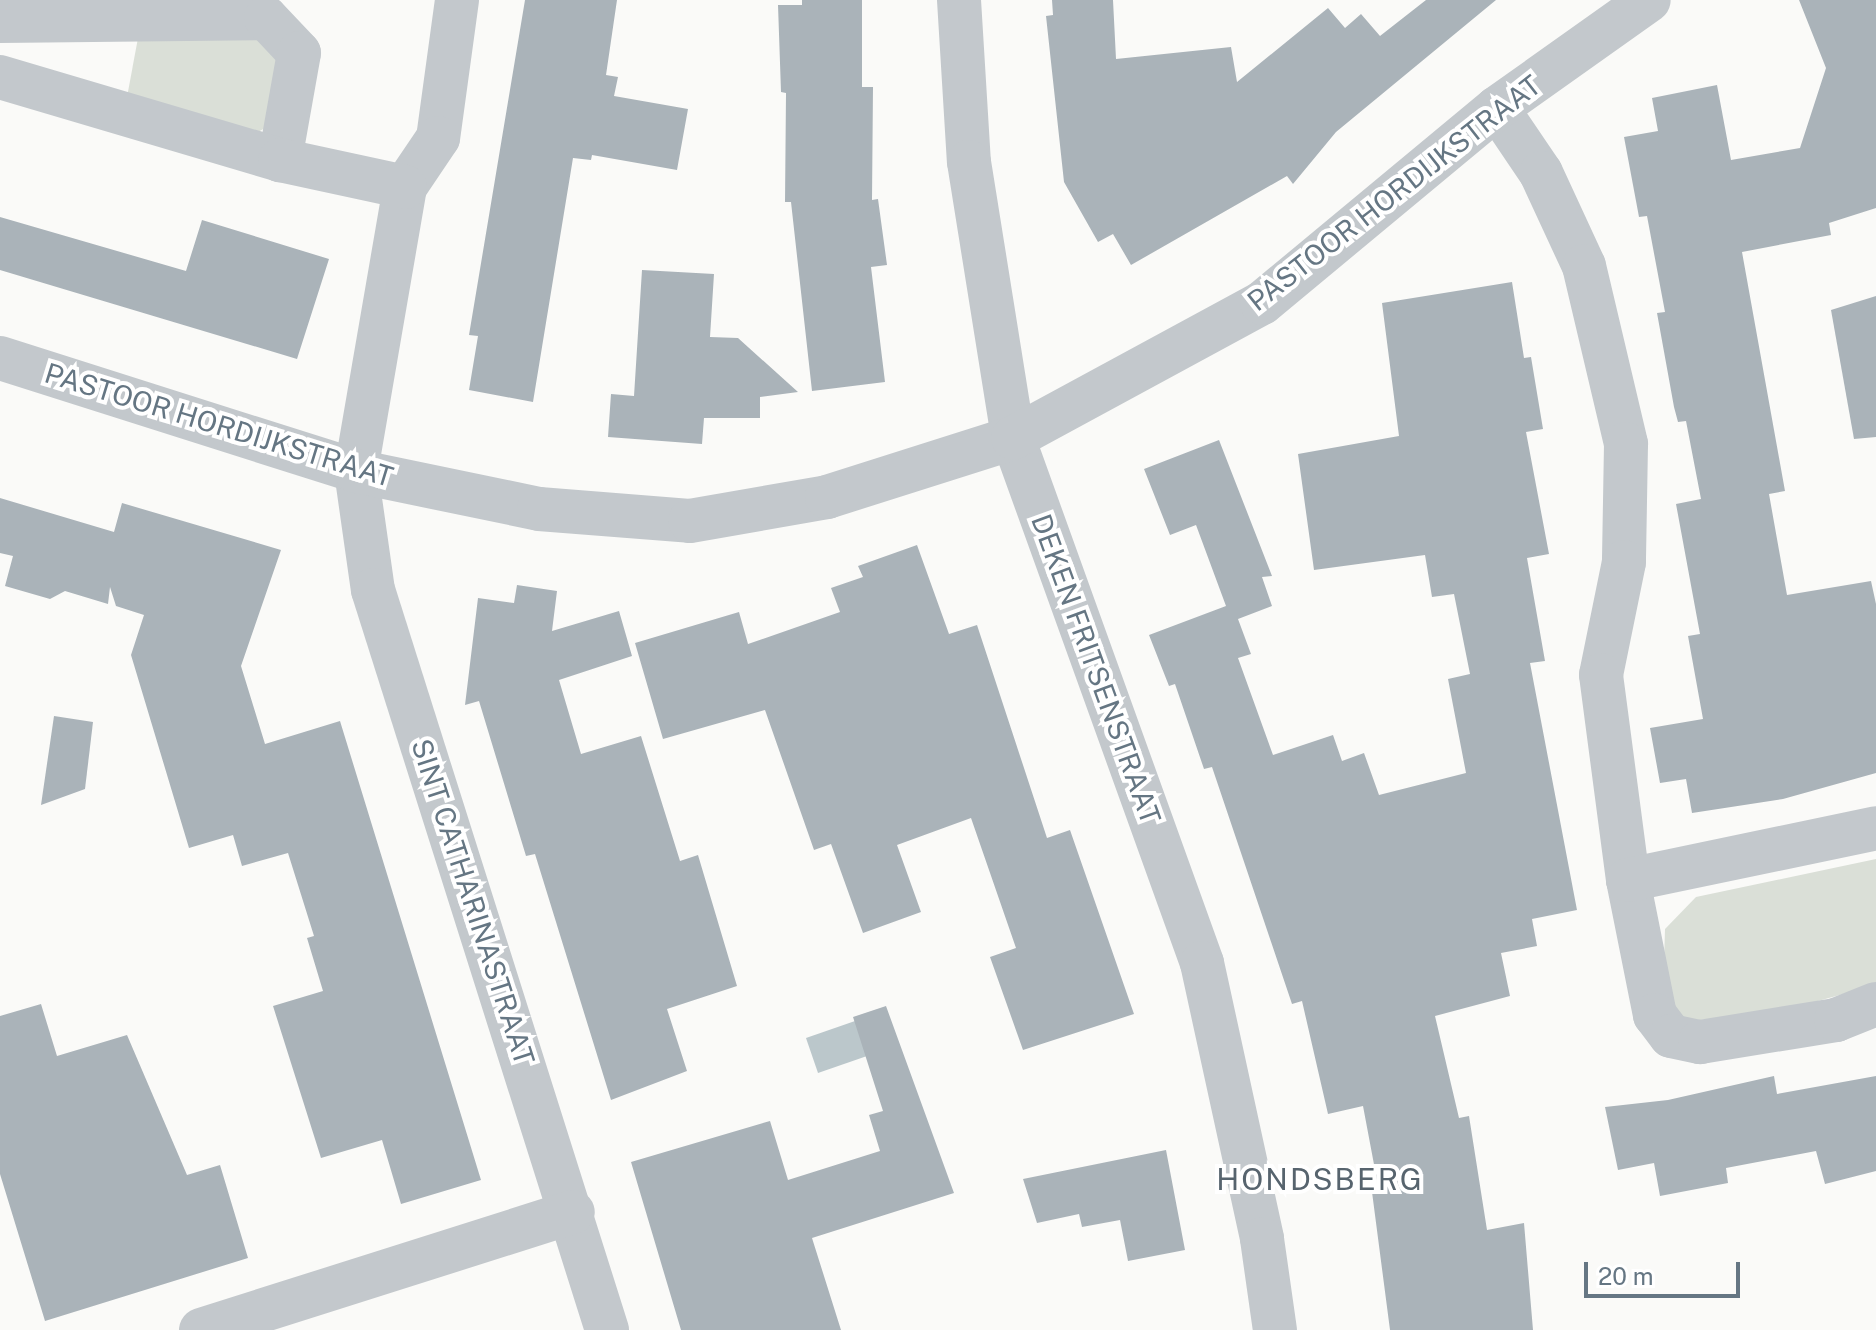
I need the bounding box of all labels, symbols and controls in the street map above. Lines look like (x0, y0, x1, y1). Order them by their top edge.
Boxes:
street label: PASTOOR HORDIJKSTRAAT (1241, 68, 1547, 318)
street label: PASTOOR HORDIJKSTRAAT (41, 356, 397, 494)
street label: DEKEN FRITSENSTRAAT (1024, 510, 1168, 828)
street label: SINT CATHARINASTRAAT (404, 735, 542, 1069)
district label: HONDSBERG (1216, 1161, 1424, 1197)
scale bar (1588, 1246, 1744, 1296)
text: 20 m (1598, 1262, 1654, 1290)

